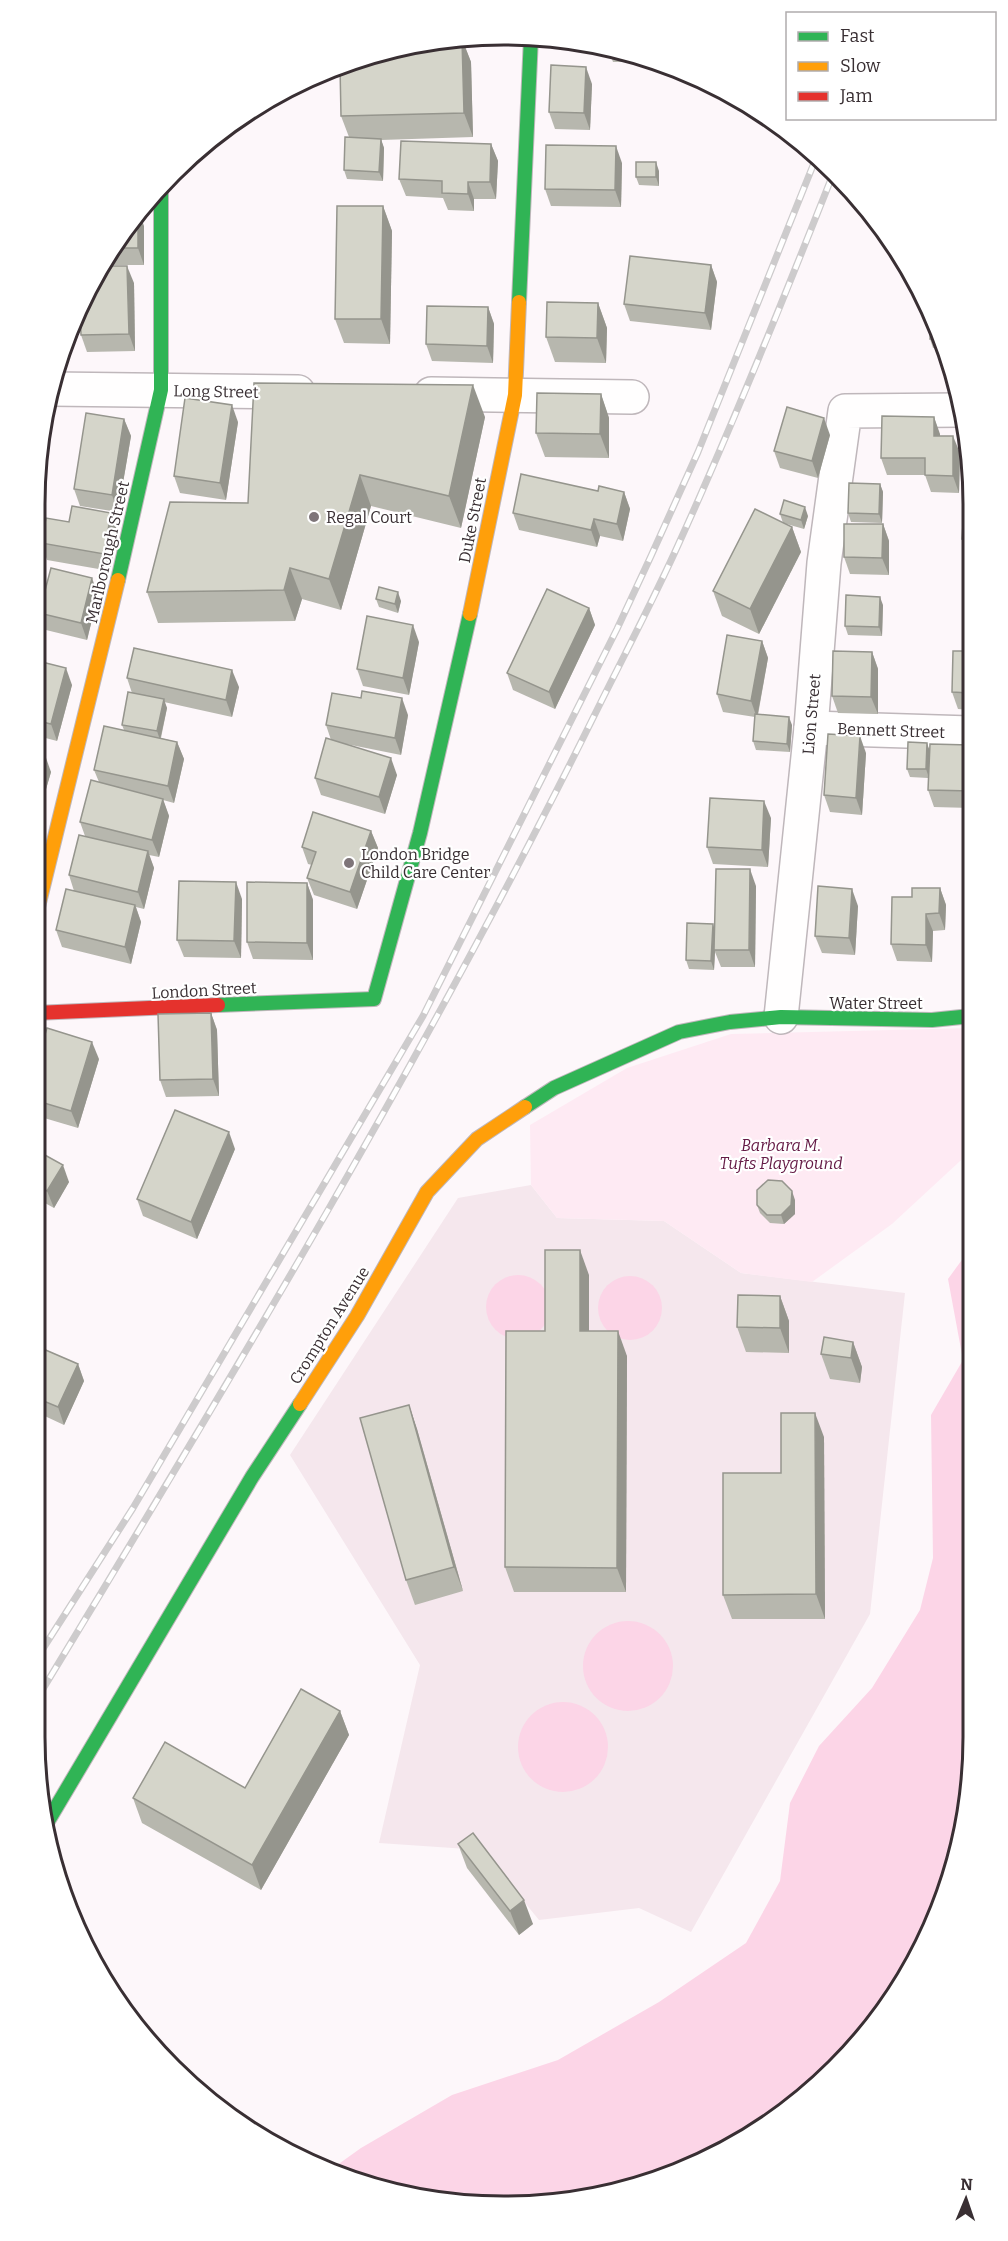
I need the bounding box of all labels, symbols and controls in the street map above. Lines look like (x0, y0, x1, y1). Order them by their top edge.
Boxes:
legend (786, 12, 996, 120)
text: Fast (840, 25, 875, 47)
text: Slow (840, 55, 881, 77)
text: Jam (839, 85, 873, 107)
street label: Long Street (173, 381, 259, 402)
street label: Duke Street (455, 475, 490, 565)
street label: Marlborough Street (82, 479, 133, 625)
place label: Regal Court (326, 508, 412, 527)
marker: Regal Court (307, 510, 321, 524)
street label: Lion Street (799, 673, 825, 755)
street label: Bennett Street (837, 719, 945, 742)
place label: London Bridge Child Care Center (361, 845, 490, 882)
marker: London Bridge Child Care Center (342, 856, 356, 870)
street label: London Street (151, 978, 257, 1003)
street label: Water Street (829, 994, 923, 1013)
park label: Barbara M. Tufts Playground (719, 1136, 843, 1173)
street label: Crompton Avenue (286, 1263, 373, 1388)
north arrow (936, 2169, 996, 2229)
text: N (960, 2175, 973, 2194)

